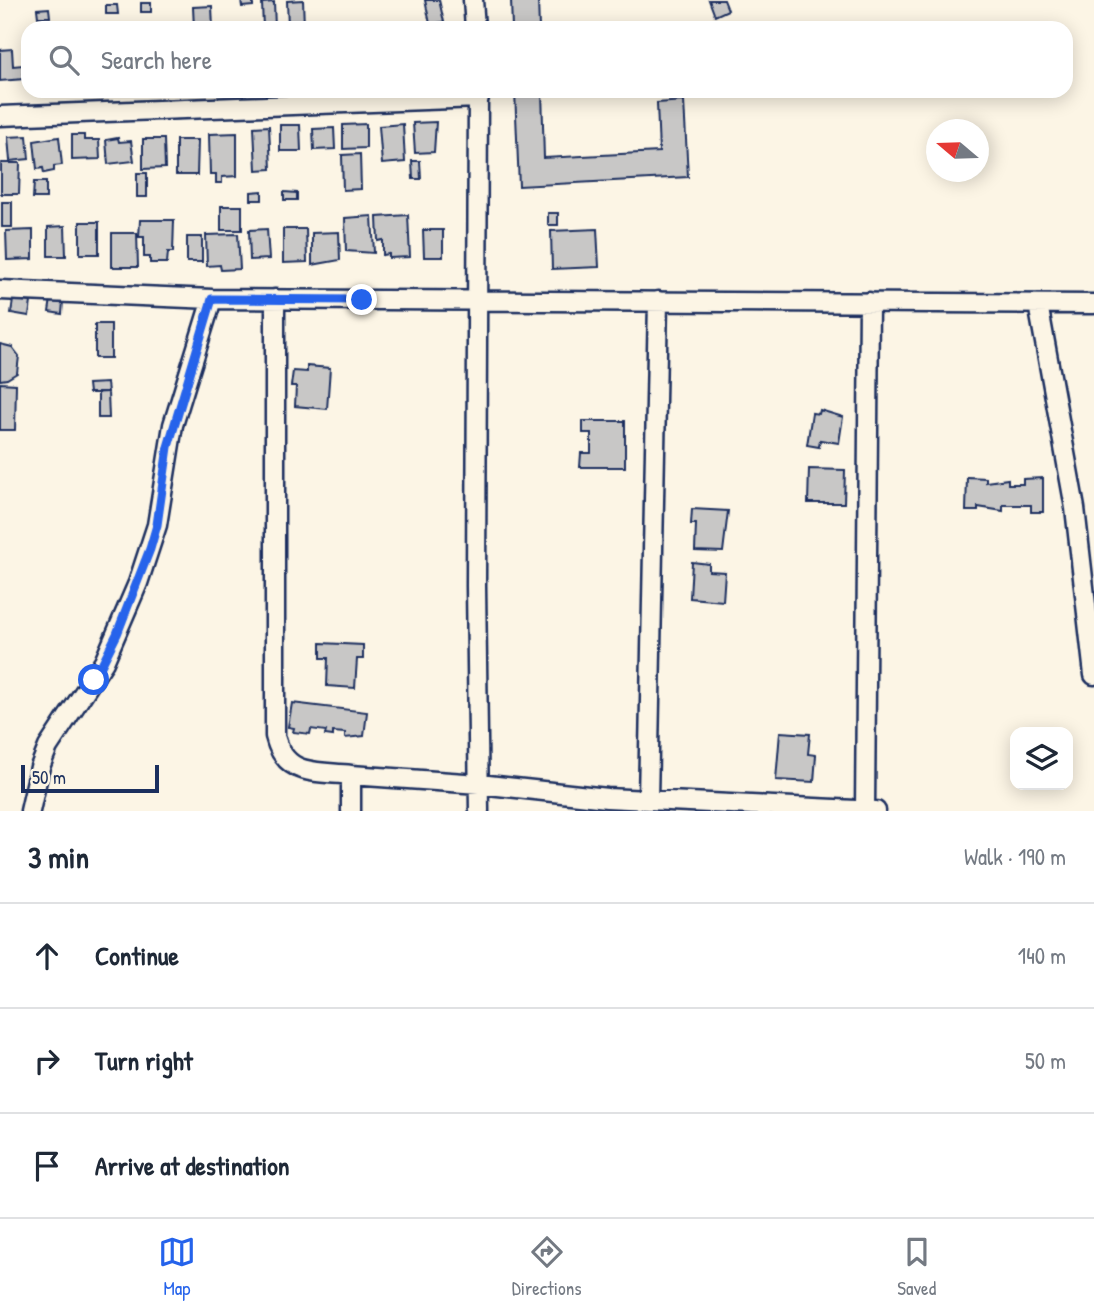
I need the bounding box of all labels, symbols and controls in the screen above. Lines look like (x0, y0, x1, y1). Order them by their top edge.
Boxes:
search box (21, 21, 1073, 98)
icon: search (45, 41, 83, 79)
text: Search here (101, 42, 212, 77)
north arrow (926, 119, 989, 182)
route end (346, 284, 377, 315)
route start (78, 664, 109, 695)
map controls (1010, 727, 1073, 790)
button: layers (1010, 727, 1073, 790)
scale bar (21, 762, 159, 794)
text: 50 m (32, 764, 66, 790)
text: 3 min (28, 837, 89, 877)
text: Walk · 190 m (964, 841, 1066, 872)
icon: ahead (28, 937, 66, 975)
text: Continue (95, 938, 179, 973)
text: 140 m (1018, 940, 1066, 971)
icon: right (28, 1042, 66, 1080)
text: Turn right (95, 1043, 193, 1078)
text: 50 m (1025, 1045, 1066, 1076)
icon: arrive (28, 1147, 66, 1185)
text: Arrive at destination (95, 1148, 290, 1183)
tab: Map (158, 1233, 196, 1301)
tab: Directions (512, 1233, 582, 1301)
tab: Saved (897, 1233, 936, 1301)

